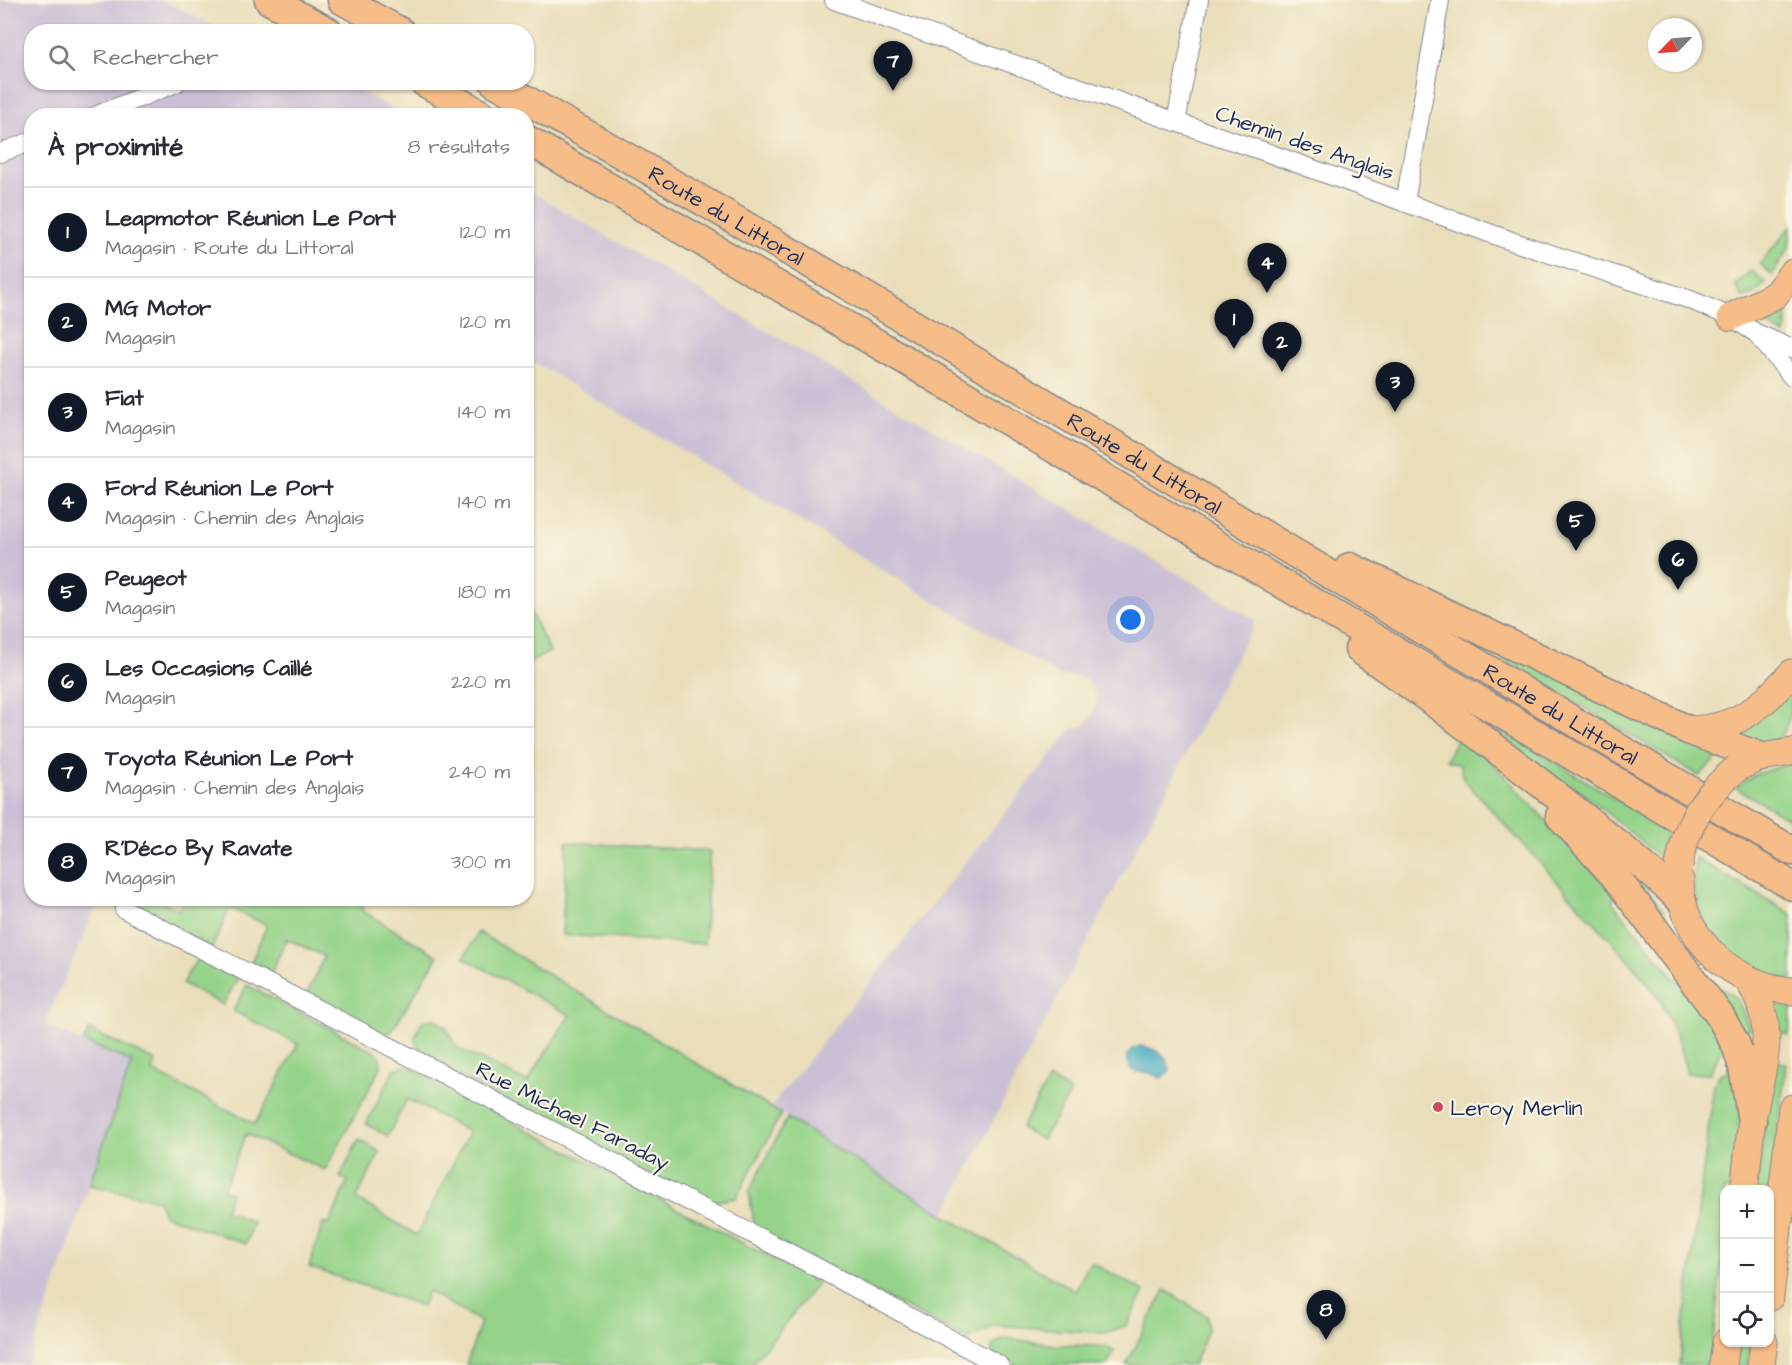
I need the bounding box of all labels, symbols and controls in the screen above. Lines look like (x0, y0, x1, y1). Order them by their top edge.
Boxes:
north arrow (1648, 18, 1702, 72)
search box (24, 24, 534, 90)
icon: search (45, 41, 78, 74)
text: Rechercher (93, 42, 218, 73)
pin: 7 (874, 42, 912, 91)
street label: Chemin des Anglais (1211, 98, 1398, 189)
text: À proximité (48, 129, 183, 165)
text: 8 résultats (407, 133, 510, 161)
street label: Route du Littoral (642, 159, 810, 274)
text: Leapmotor Réunion Le Port (105, 203, 396, 234)
text: 1 (66, 218, 69, 246)
text: 120 m (460, 218, 510, 246)
text: Magasin · Route du Littoral (105, 234, 354, 262)
pin: 4 (1248, 244, 1286, 293)
text: MG Motor (105, 293, 211, 324)
pin: 1 (1214, 300, 1254, 349)
text: 2 (62, 308, 73, 336)
text: 120 m (460, 308, 510, 336)
pin: 2 (1262, 322, 1302, 372)
text: Magasin (105, 324, 175, 352)
pin: 3 (1376, 362, 1414, 412)
text: Fiat (105, 383, 144, 414)
text: 3 (62, 398, 73, 426)
text: 140 m (458, 398, 510, 426)
street label: Route du Littoral (1061, 406, 1227, 523)
text: Magasin (105, 414, 175, 442)
text: Ford Réunion Le Port (105, 473, 334, 504)
text: 4 (61, 488, 74, 516)
text: 140 m (458, 488, 510, 516)
pin: 5 (1556, 502, 1596, 551)
text: Magasin · Chemin des Anglais (105, 504, 364, 532)
pin: 6 (1658, 540, 1698, 590)
text: Peugeot (105, 563, 187, 594)
text: 5 (60, 578, 75, 606)
text: 180 m (458, 578, 510, 606)
text: Magasin (105, 594, 175, 622)
your location (1116, 605, 1145, 634)
text: Les Occasions Caillé (105, 653, 312, 684)
street label: Route du Littoral (1477, 656, 1644, 773)
text: 6 (61, 668, 74, 696)
text: 220 m (451, 668, 510, 696)
text: Magasin (105, 684, 175, 712)
text: Toyota Réunion Le Port (105, 743, 353, 774)
text: 7 (61, 758, 74, 786)
text: 240 m (449, 758, 510, 786)
text: Magasin · Chemin des Anglais (105, 774, 364, 802)
text: R’Déco By Ravate (105, 833, 292, 864)
text: 8 (61, 848, 74, 876)
text: 300 m (451, 848, 510, 876)
text: Magasin (105, 864, 175, 892)
street label: Rue Michael Faraday (470, 1054, 675, 1180)
place label: Leroy Merlin (1450, 1093, 1583, 1125)
marker: Leroy Merlin (1431, 1100, 1445, 1114)
map controls (1720, 1185, 1774, 1347)
button: + (1720, 1185, 1774, 1239)
button: − (1720, 1239, 1774, 1293)
pin: 8 (1306, 1290, 1346, 1340)
button: locate (1720, 1293, 1774, 1347)

